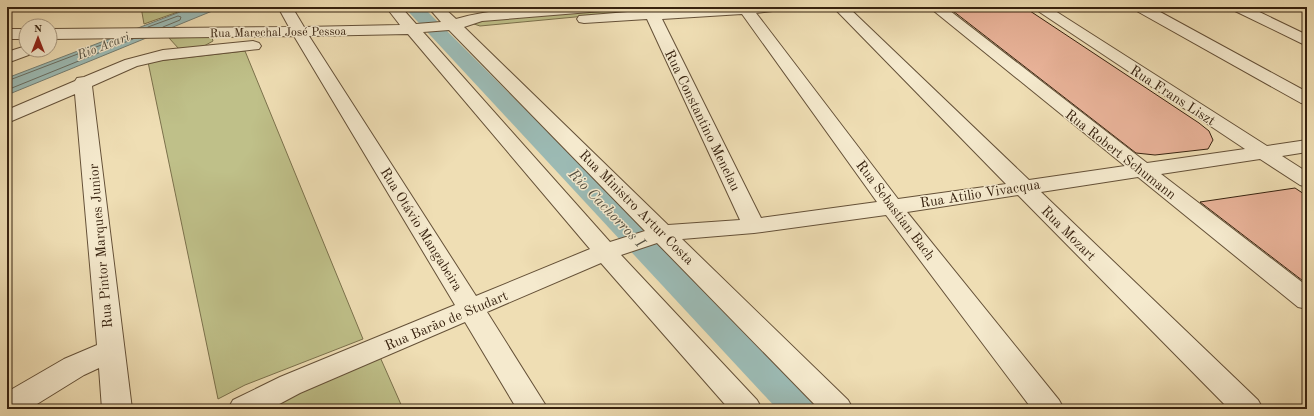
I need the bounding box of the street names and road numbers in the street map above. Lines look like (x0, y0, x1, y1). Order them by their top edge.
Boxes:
street label: Rua Marechal José Pessoa (209, 26, 347, 40)
street label: Rua Constantino Menelau (662, 48, 743, 194)
street label: Rua Frans Liszt (1127, 63, 1218, 129)
street label: Rua Robert Schumann (1062, 107, 1179, 203)
street label: Rua Ministro Artur Costa (576, 148, 696, 268)
street label: Rua Sebastian Bach (853, 158, 937, 263)
street label: Rua Pintor Marques Junior (87, 163, 115, 329)
street label: Rua Otávio Mangabeira (378, 165, 465, 294)
street label: Rua Atilio Vivacqua (919, 178, 1041, 210)
street label: Rua Mozart (1038, 204, 1098, 264)
street label: Rua Barão de Studart (383, 289, 510, 353)

